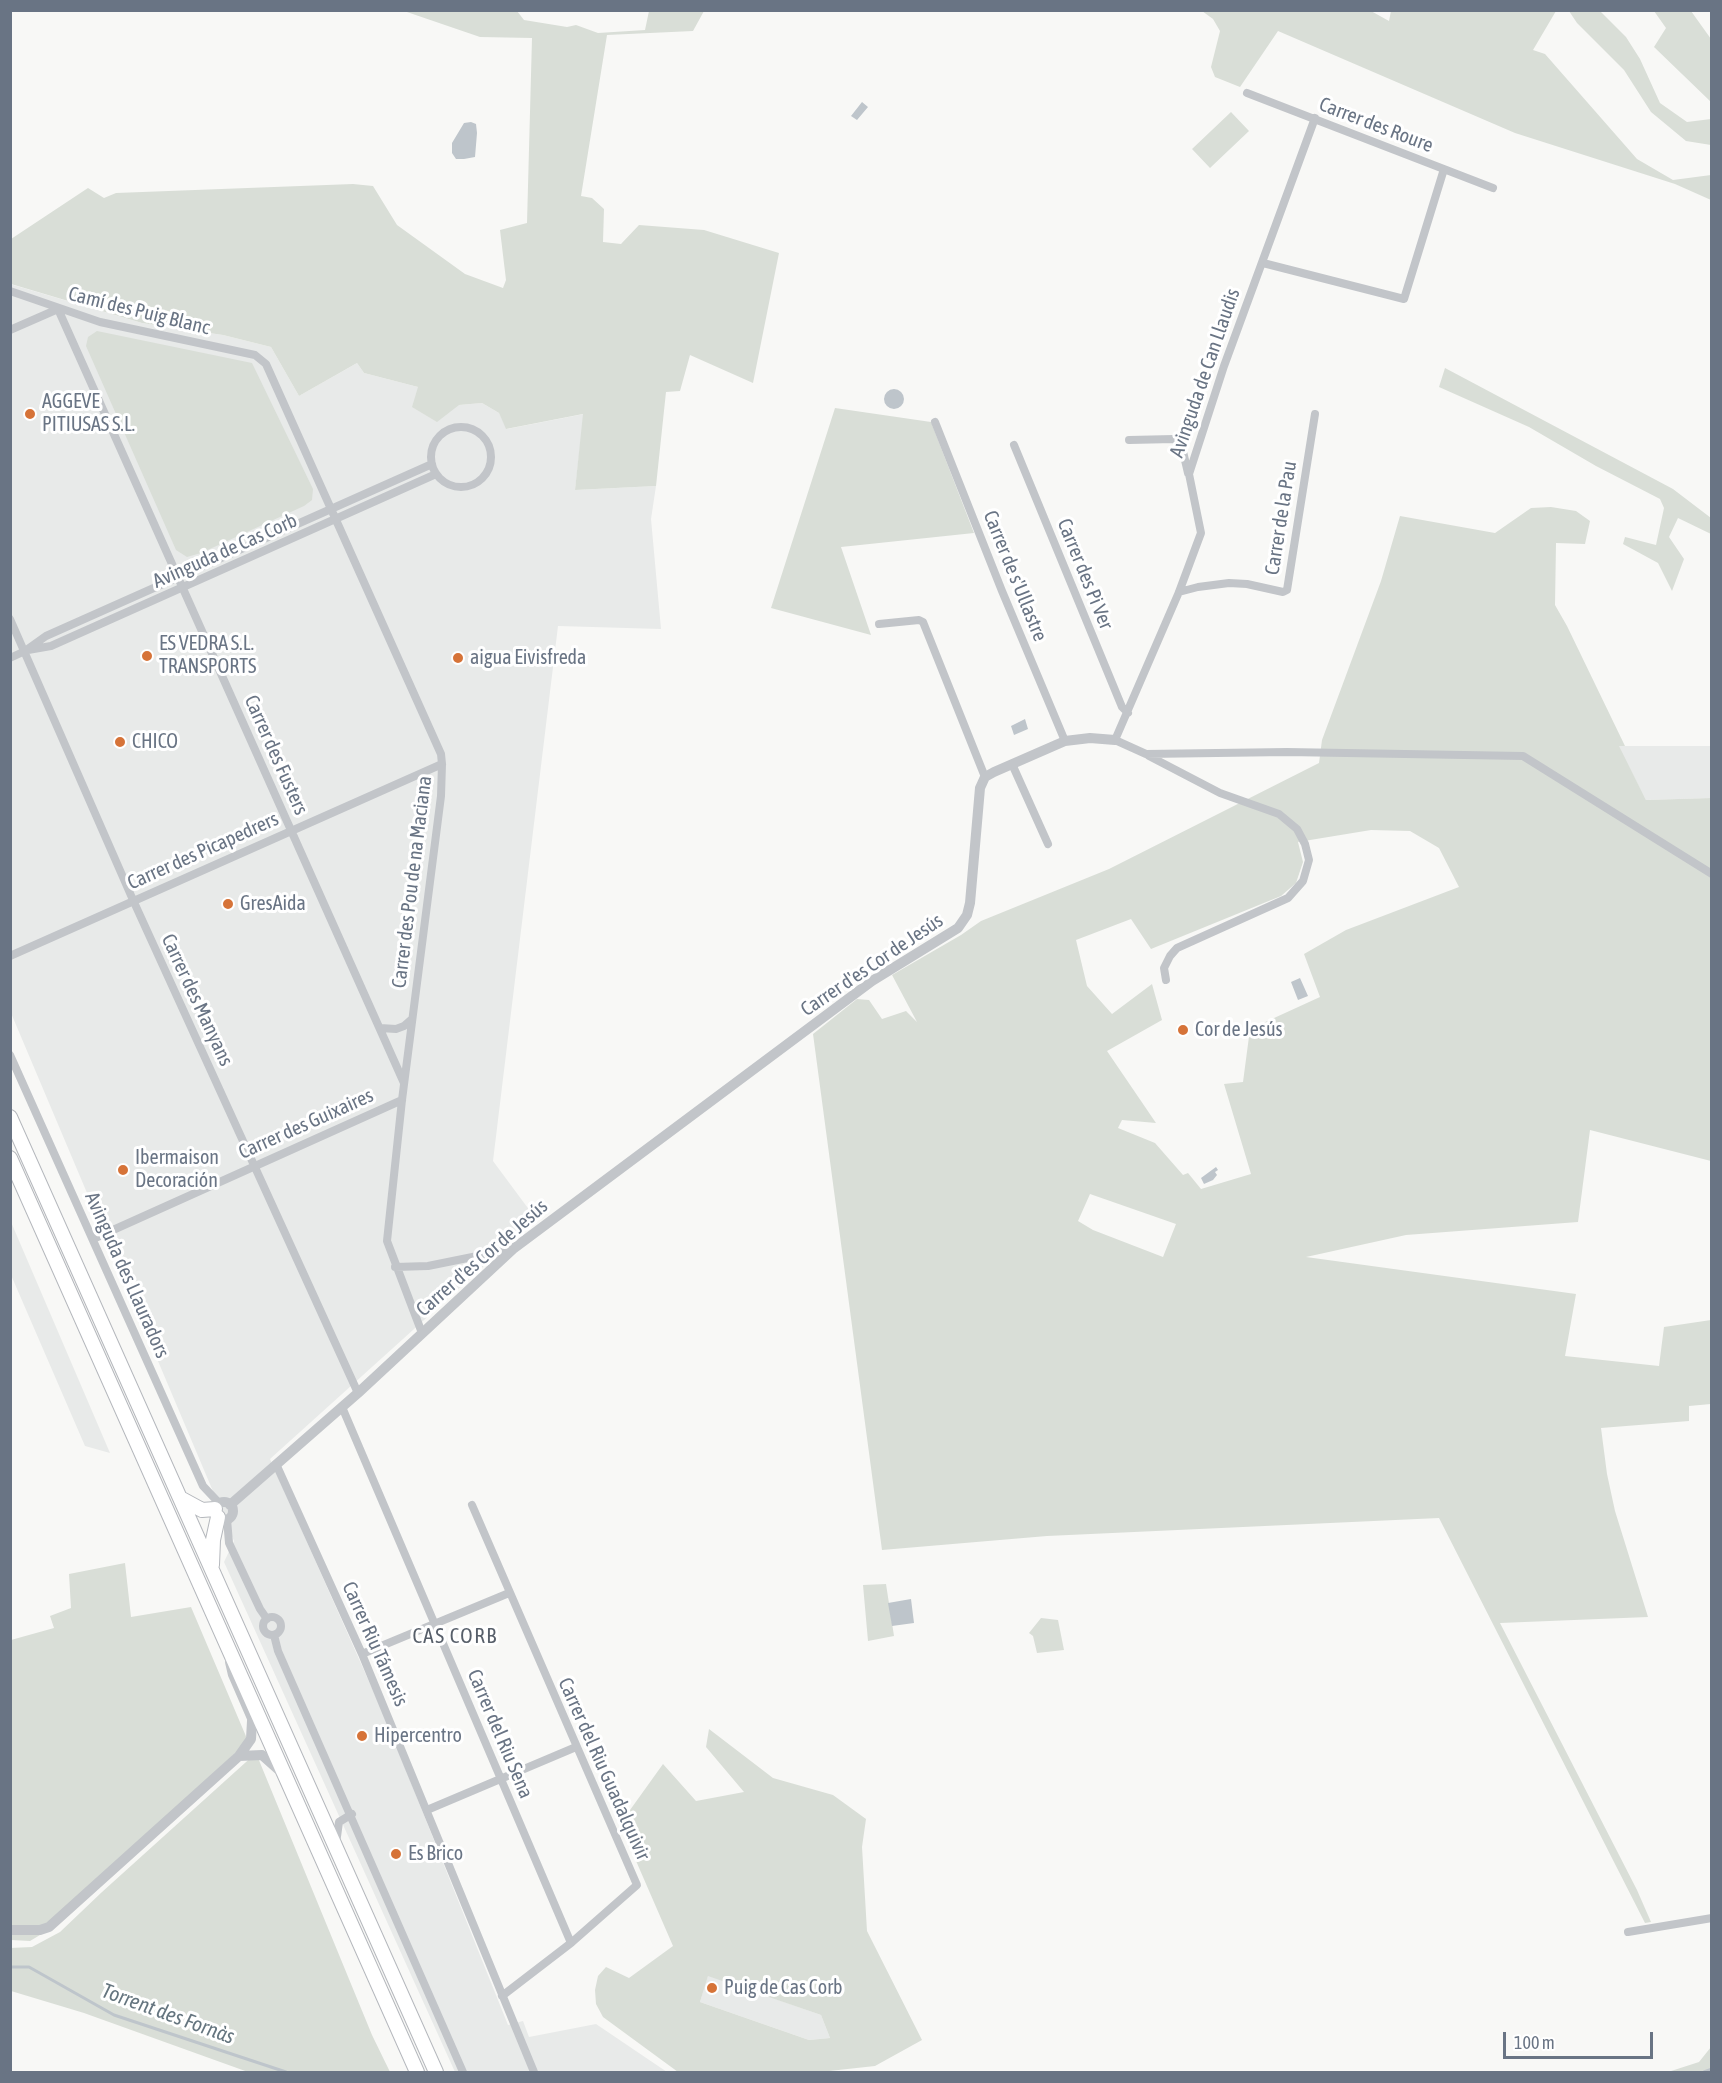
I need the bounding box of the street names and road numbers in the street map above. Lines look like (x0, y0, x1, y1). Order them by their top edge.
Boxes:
street label: Carrer des Roure (1316, 92, 1436, 158)
street label: Camí des Puig Blanc (66, 282, 212, 340)
street label: Avinguda de Can Llaudis (1165, 285, 1245, 461)
street label: Carrer de la Pau (1260, 459, 1302, 577)
street label: Carrer de s'Ullastre (978, 507, 1052, 645)
street label: Avinguda de Cas Corb (149, 508, 301, 594)
street label: Carrer des Pi Ver (1052, 515, 1118, 633)
street label: Carrer des Fusters (239, 691, 313, 819)
street label: Carrer des Pou de na Maciana (387, 775, 437, 989)
street label: Carrer des Picapedrers (124, 807, 282, 895)
street label: Carrer d'es Cor de Jesús (796, 909, 948, 1021)
street label: Carrer des Manyans (156, 930, 238, 1070)
street label: Carrer des Guixaires (235, 1084, 377, 1164)
street label: Avinguda des Llauradors (80, 1188, 174, 1362)
street label: Carrer d'es Cor de Jesús (411, 1194, 553, 1322)
street label: Carrer Riu Támesis (337, 1578, 413, 1710)
street label: Carrer del Riu Sena (462, 1666, 538, 1802)
street label: Carrer del Riu Guadalquivir (553, 1674, 655, 1864)

